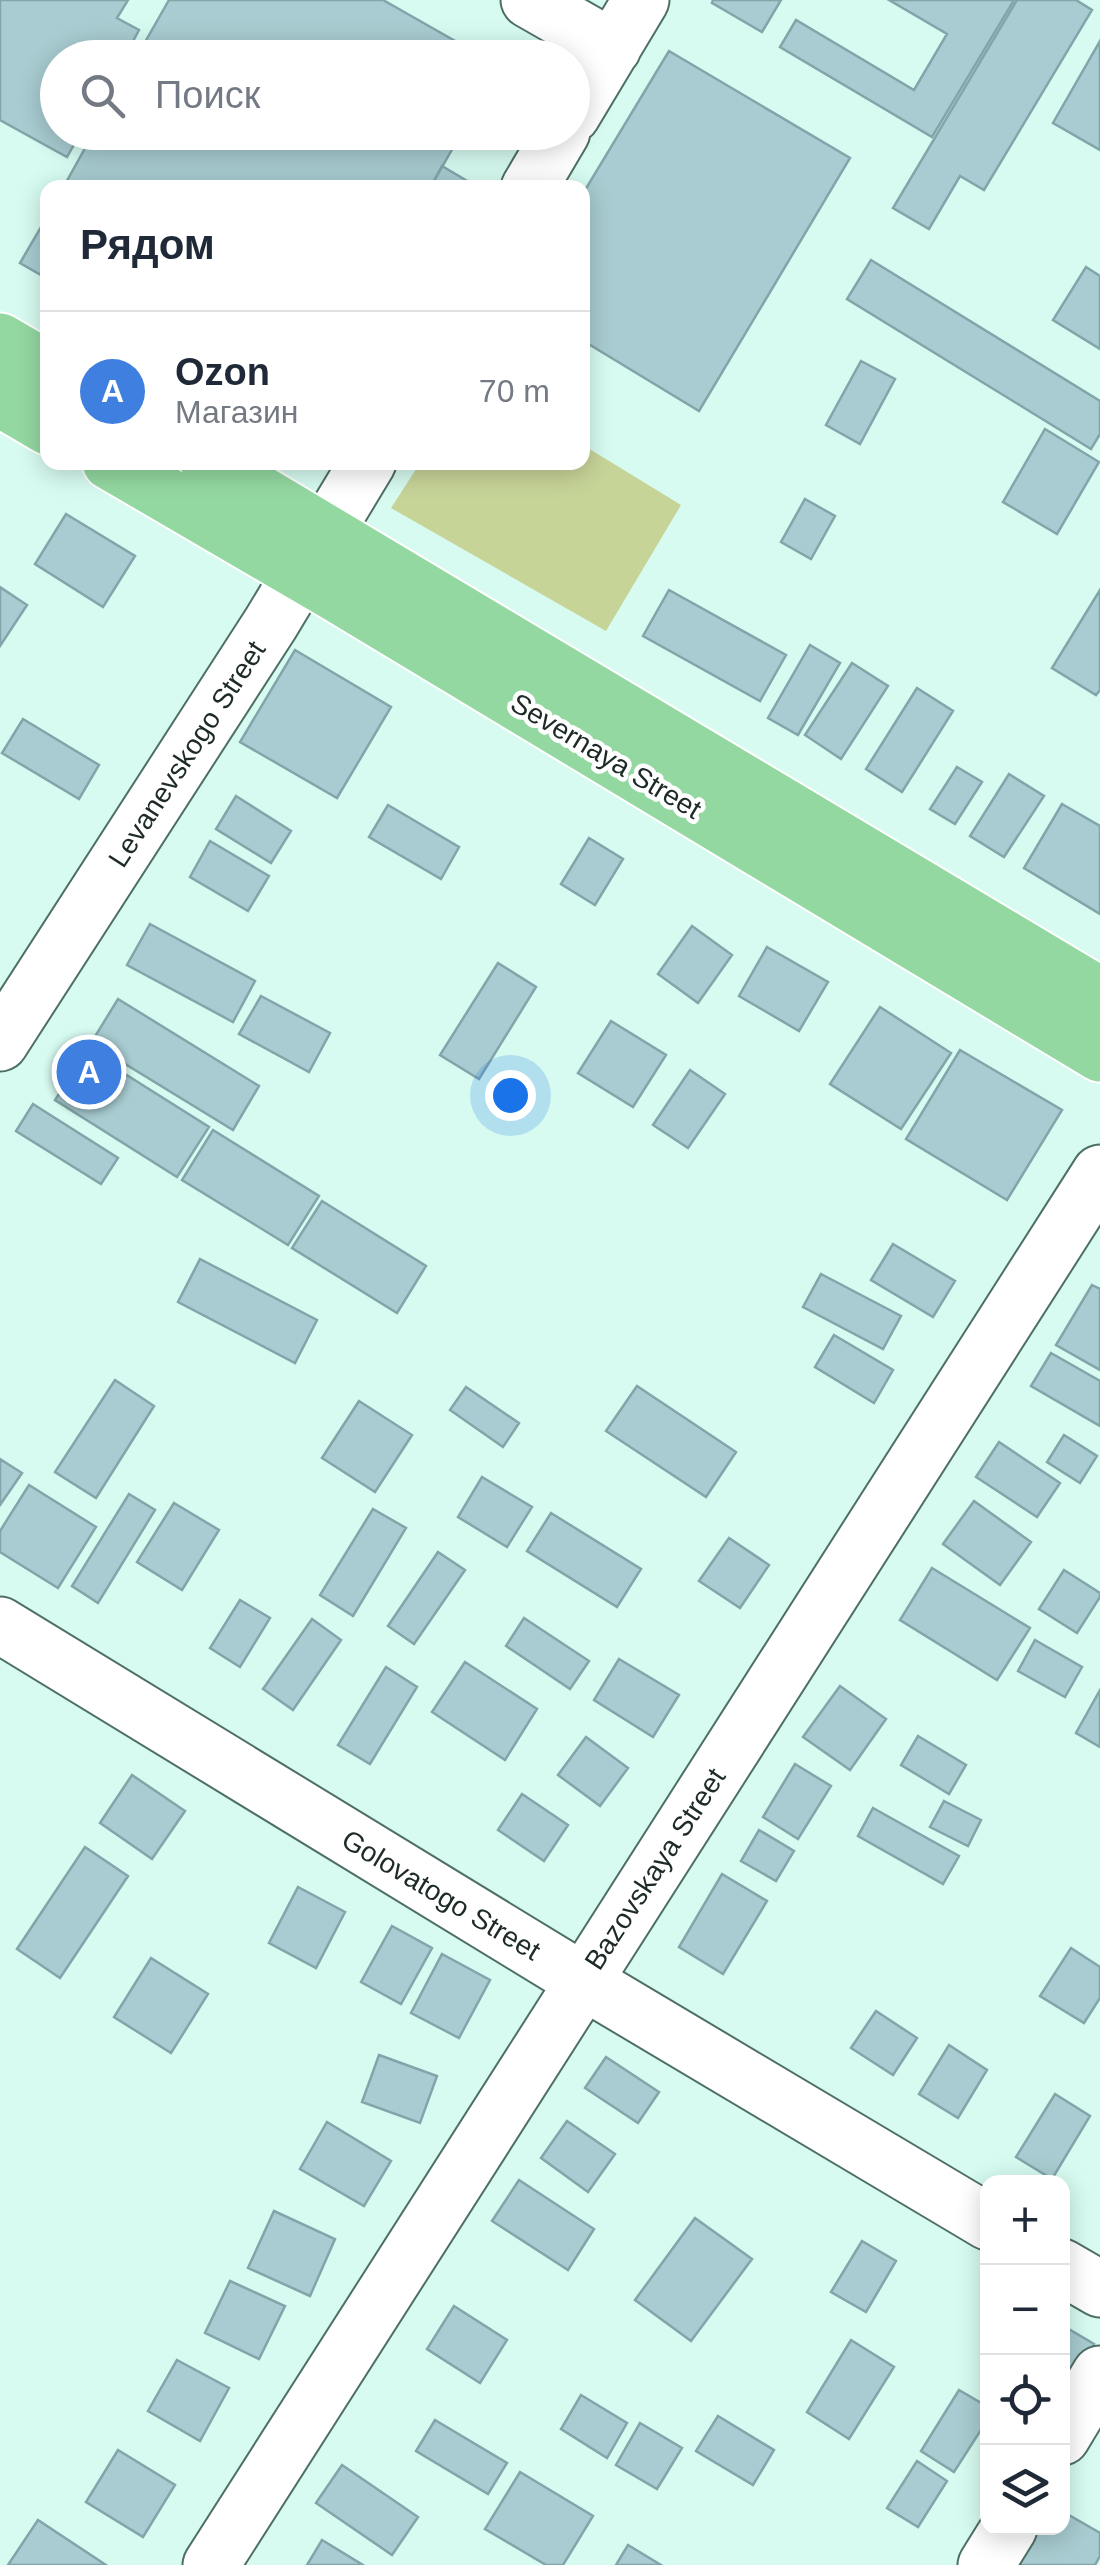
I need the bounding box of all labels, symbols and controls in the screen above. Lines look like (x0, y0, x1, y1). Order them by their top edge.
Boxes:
search box (40, 40, 590, 150)
icon: search (75, 68, 130, 123)
text: Поиск (155, 74, 260, 116)
text: Рядом (80, 221, 215, 268)
text: Ozon (175, 351, 270, 393)
text: A (101, 373, 124, 409)
text: 70 m (479, 373, 550, 409)
text: Магазин (175, 394, 298, 430)
street label: Levanevskogo Street (102, 635, 272, 873)
street label: Severnaya Street (505, 687, 707, 825)
pin: A (56, 1034, 122, 1110)
your location (485, 1070, 536, 1121)
street label: Bazovskaya Street (578, 1762, 732, 1975)
street label: Golovatogo Street (336, 1824, 546, 1967)
map controls (980, 2175, 1070, 2535)
button: + (980, 2175, 1070, 2265)
button: − (980, 2265, 1070, 2355)
button: locate (980, 2355, 1070, 2445)
button: layers (980, 2445, 1070, 2535)

